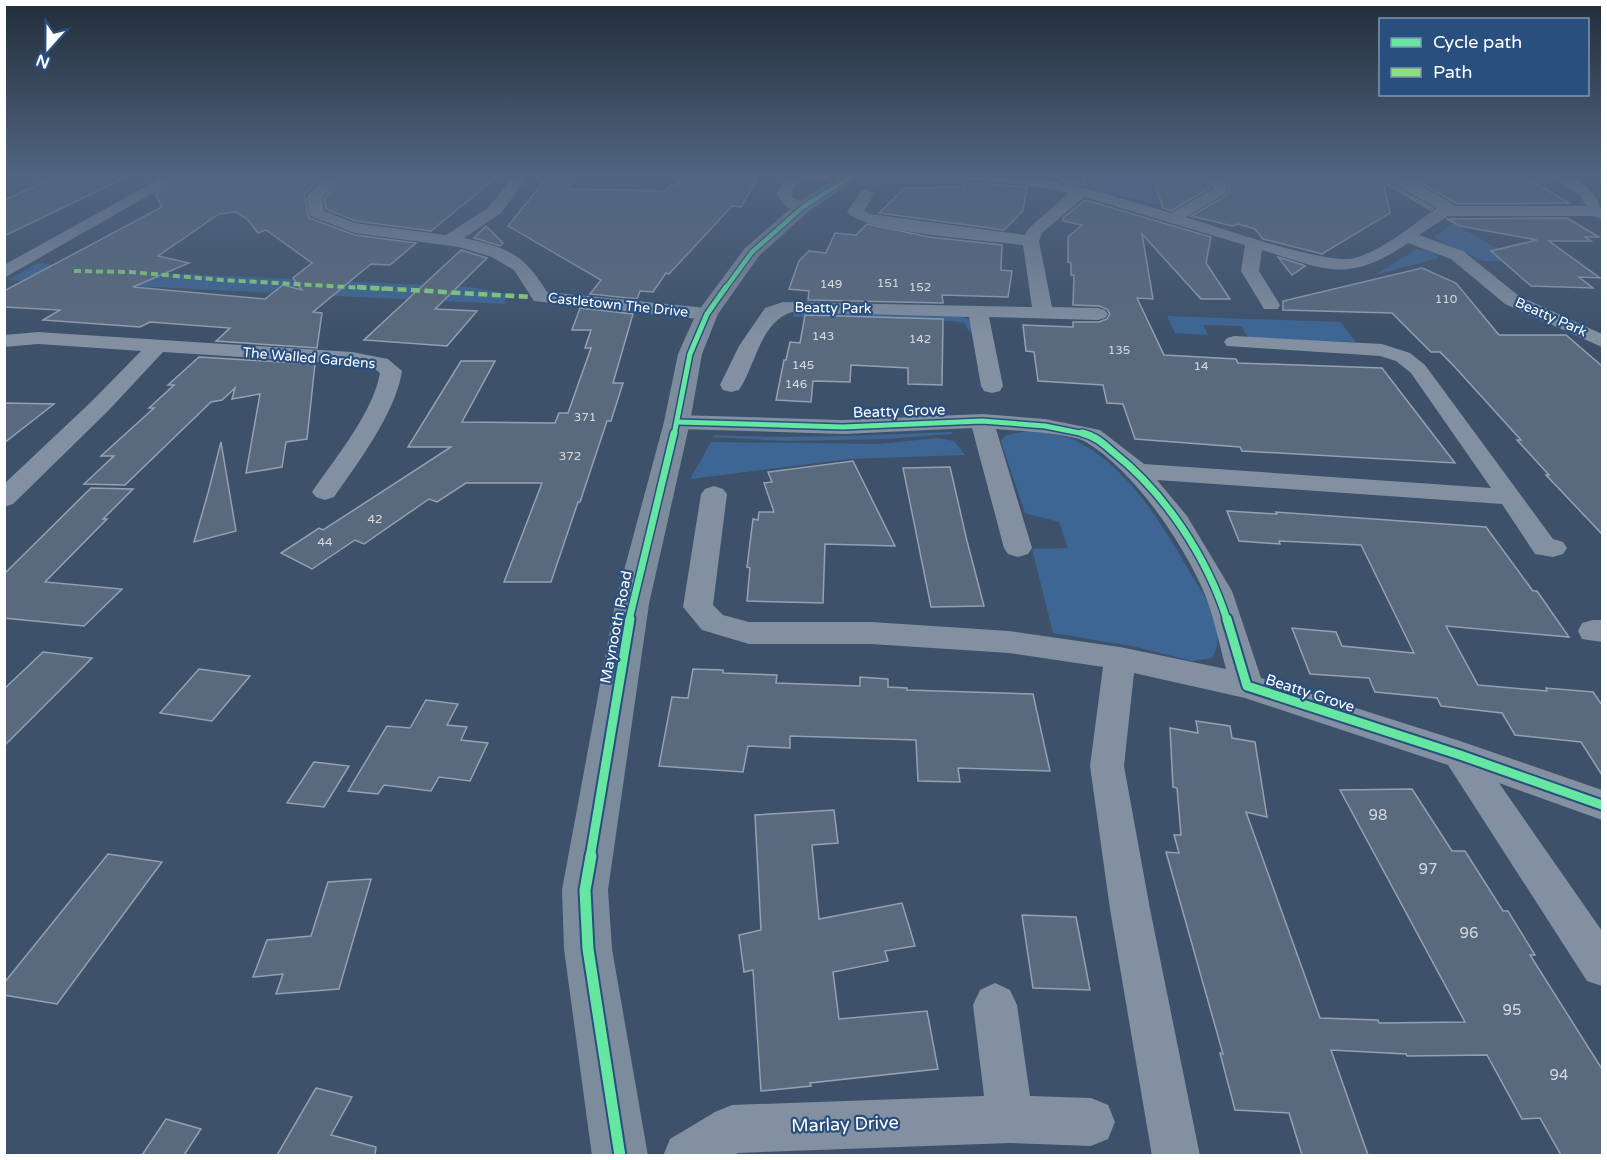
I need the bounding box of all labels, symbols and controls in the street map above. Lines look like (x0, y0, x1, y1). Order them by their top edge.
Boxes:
north arrow (18, 18, 78, 78)
legend (1379, 18, 1589, 96)
text: Cycle path (1433, 31, 1522, 53)
text: N (33, 49, 53, 73)
text: Path (1433, 61, 1472, 83)
house number: 151 (877, 276, 899, 290)
house number: 149 (820, 277, 842, 291)
house number: 152 (909, 280, 931, 294)
street label: Castletown The Drive (547, 289, 689, 321)
house number: 110 (1435, 292, 1458, 306)
street label: Beatty Park (1512, 294, 1590, 341)
street label: Beatty Park (794, 299, 872, 317)
house number: 143 (812, 329, 834, 343)
house number: 142 (909, 332, 931, 346)
house number: 135 (1108, 343, 1130, 357)
street label: The Walled Gardens (242, 344, 376, 372)
house number: 145 (792, 358, 814, 372)
house number: 14 (1193, 359, 1209, 373)
house number: 146 (785, 377, 807, 391)
street label: Beatty Grove (852, 400, 946, 422)
house number: 371 (574, 410, 596, 424)
house number: 372 (559, 449, 581, 463)
house number: 42 (367, 512, 383, 526)
house number: 44 (317, 535, 333, 549)
street label: Maynooth Road (596, 569, 636, 685)
street label: Beatty Grove (1263, 670, 1357, 716)
house number: 98 (1369, 806, 1387, 824)
house number: 97 (1419, 860, 1437, 878)
house number: 96 (1460, 924, 1478, 942)
house number: 95 (1503, 1001, 1521, 1019)
house number: 94 (1550, 1066, 1568, 1084)
street label: Marlay Drive (791, 1111, 899, 1137)

